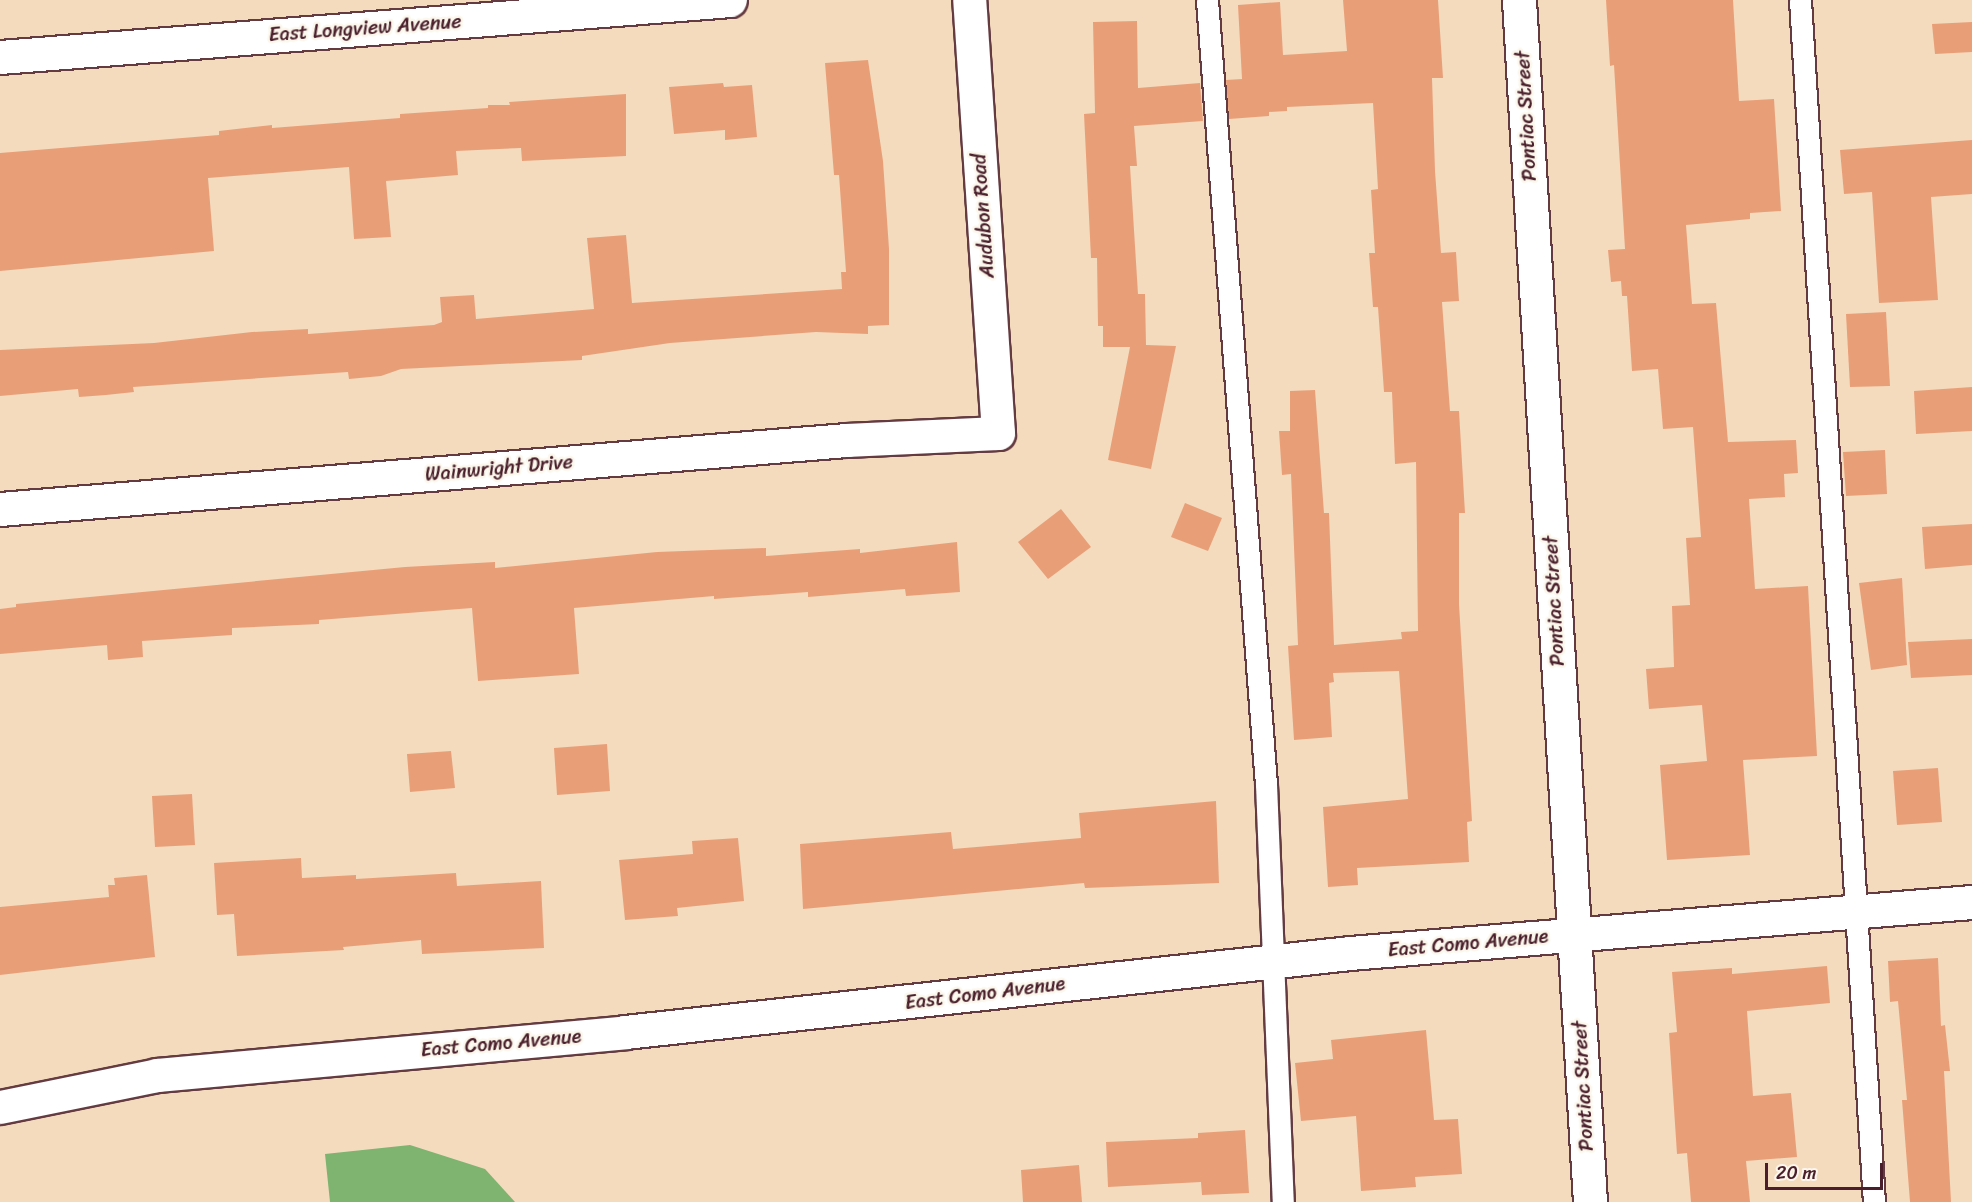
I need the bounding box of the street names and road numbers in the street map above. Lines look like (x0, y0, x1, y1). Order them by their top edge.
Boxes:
street label: East Longview Avenue (268, 9, 462, 47)
street label: Pontiac Street (1511, 50, 1541, 182)
street label: Audubon Road (967, 153, 999, 279)
street label: Wainwright Drive (424, 450, 574, 486)
street label: Pontiac Street (1539, 535, 1569, 667)
street label: East Como Avenue (1387, 924, 1549, 962)
street label: East Como Avenue (903, 971, 1067, 1015)
street label: Pontiac Street (1568, 1020, 1598, 1152)
street label: East Como Avenue (420, 1024, 582, 1062)

